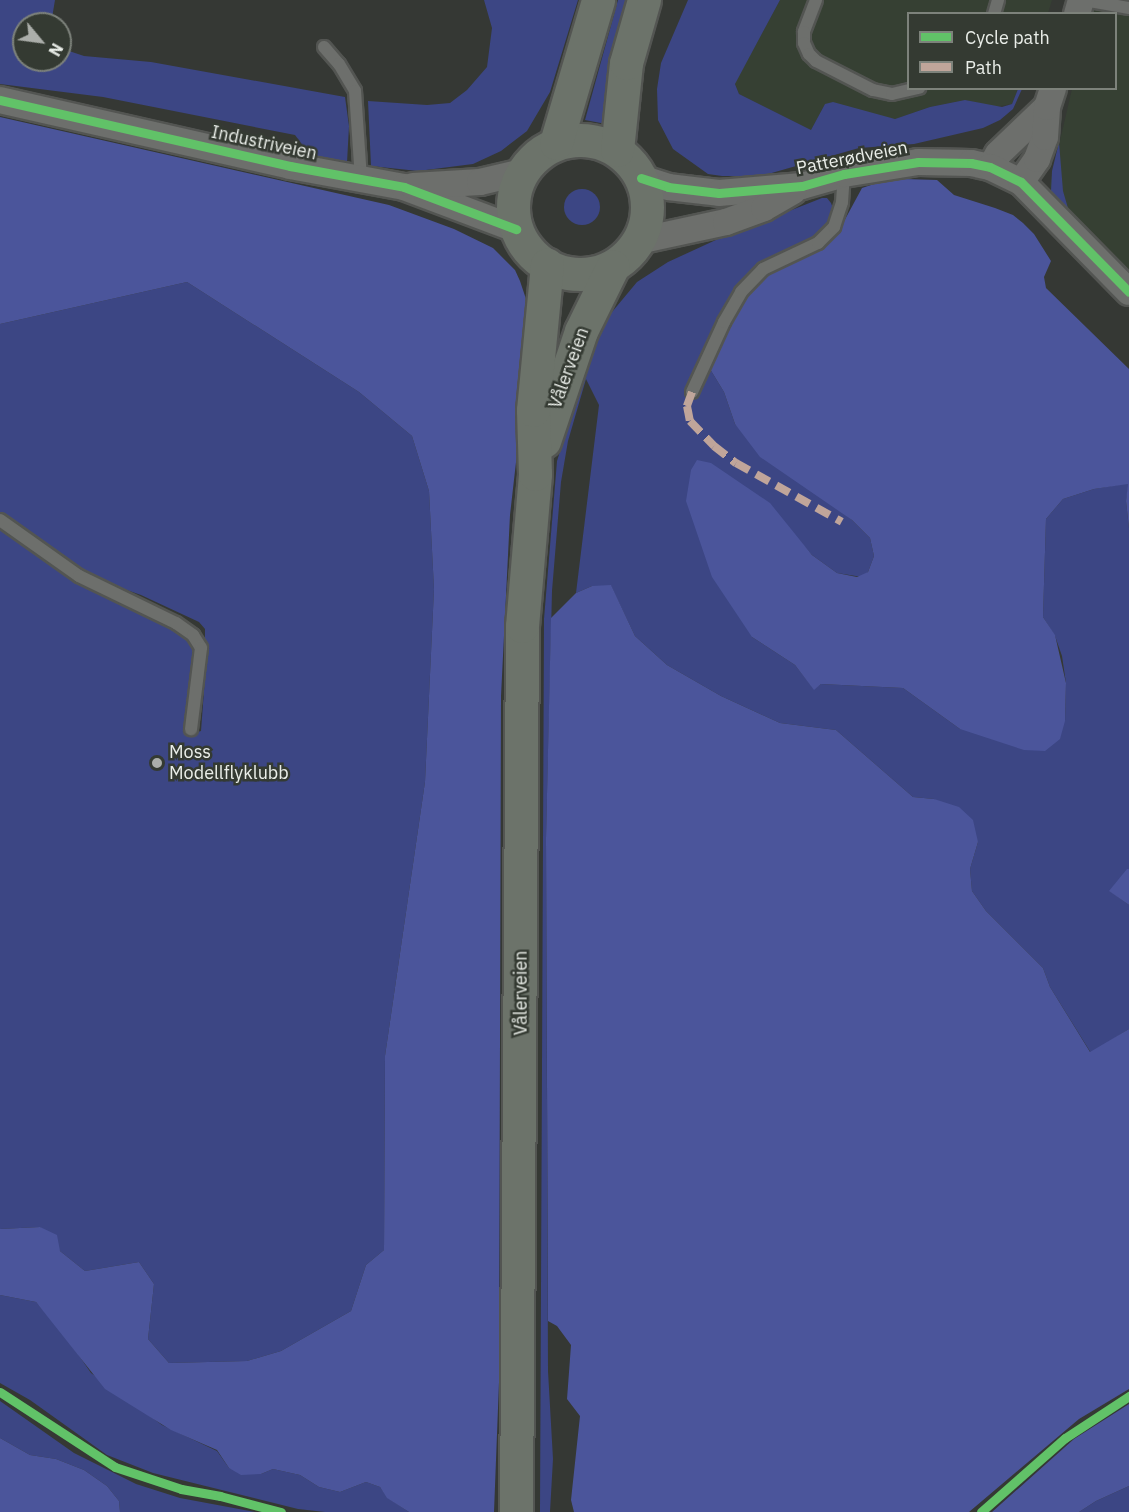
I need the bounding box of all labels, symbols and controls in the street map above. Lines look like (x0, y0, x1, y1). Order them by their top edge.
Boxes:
north arrow (12, 12, 72, 72)
legend (907, 12, 1117, 90)
text: Cycle path (965, 26, 1050, 49)
text: N (44, 40, 68, 60)
text: Path (965, 56, 1002, 79)
street label: Industriveien (209, 121, 319, 165)
street label: Patterødveien (794, 137, 910, 179)
street label: Vålerveien (544, 324, 594, 412)
place label: Moss Modellflyklubb (169, 742, 289, 784)
marker: Moss Modellflyklubb (150, 756, 164, 770)
street label: Vålerveien (510, 951, 532, 1035)

